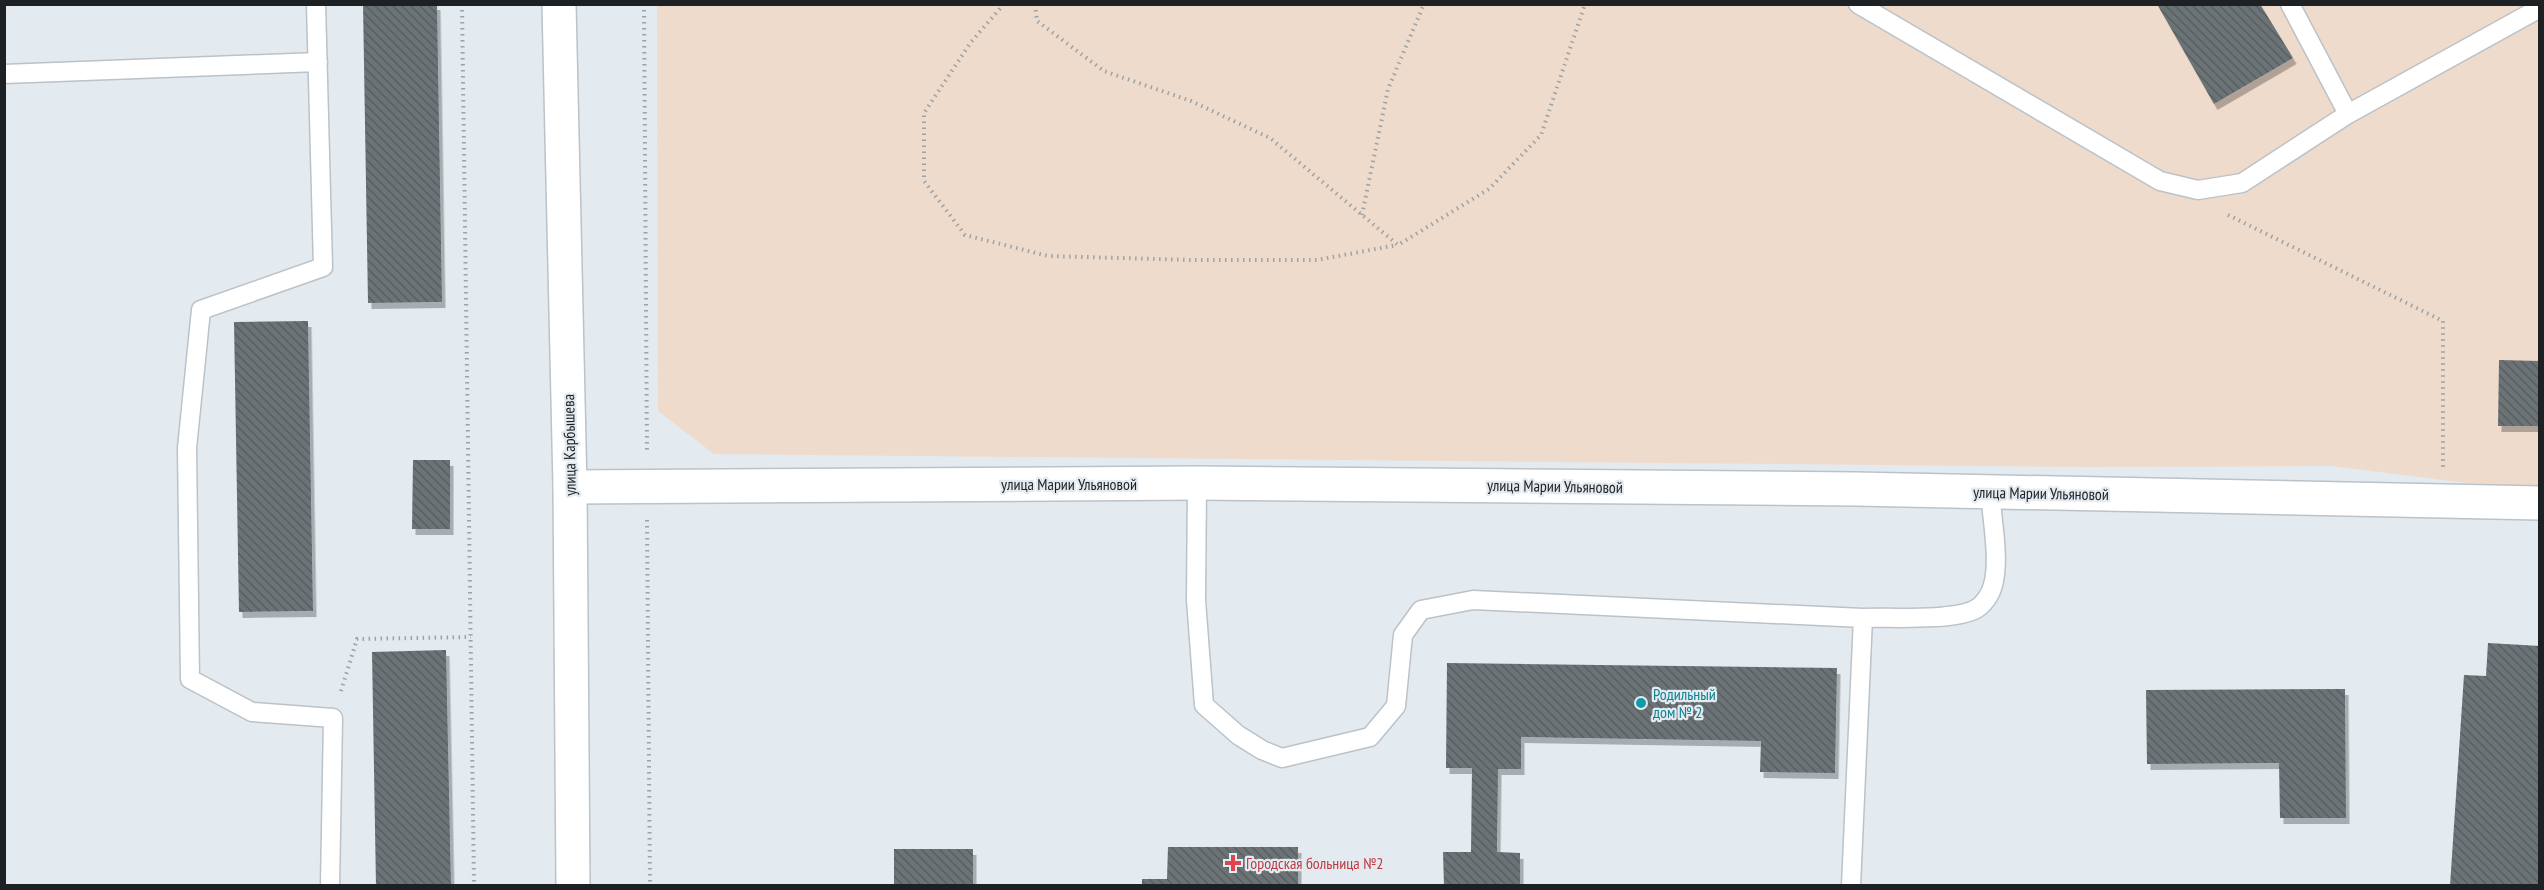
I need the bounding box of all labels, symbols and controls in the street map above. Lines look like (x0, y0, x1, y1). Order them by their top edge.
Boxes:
street label: улица Карбышева (558, 394, 580, 496)
street label: улица Марии Ульяновой (1001, 474, 1137, 494)
street label: улица Марии Ульяновой (1487, 475, 1623, 497)
street label: улица Марии Ульяновой (1973, 482, 2109, 504)
place label: Родильный дом № 2 (1653, 684, 1716, 722)
marker: Родильный дом № 2 (1634, 696, 1648, 710)
place label: Городская больница №2 (1246, 853, 1384, 873)
marker: Городская больница №2 (1224, 854, 1242, 872)

